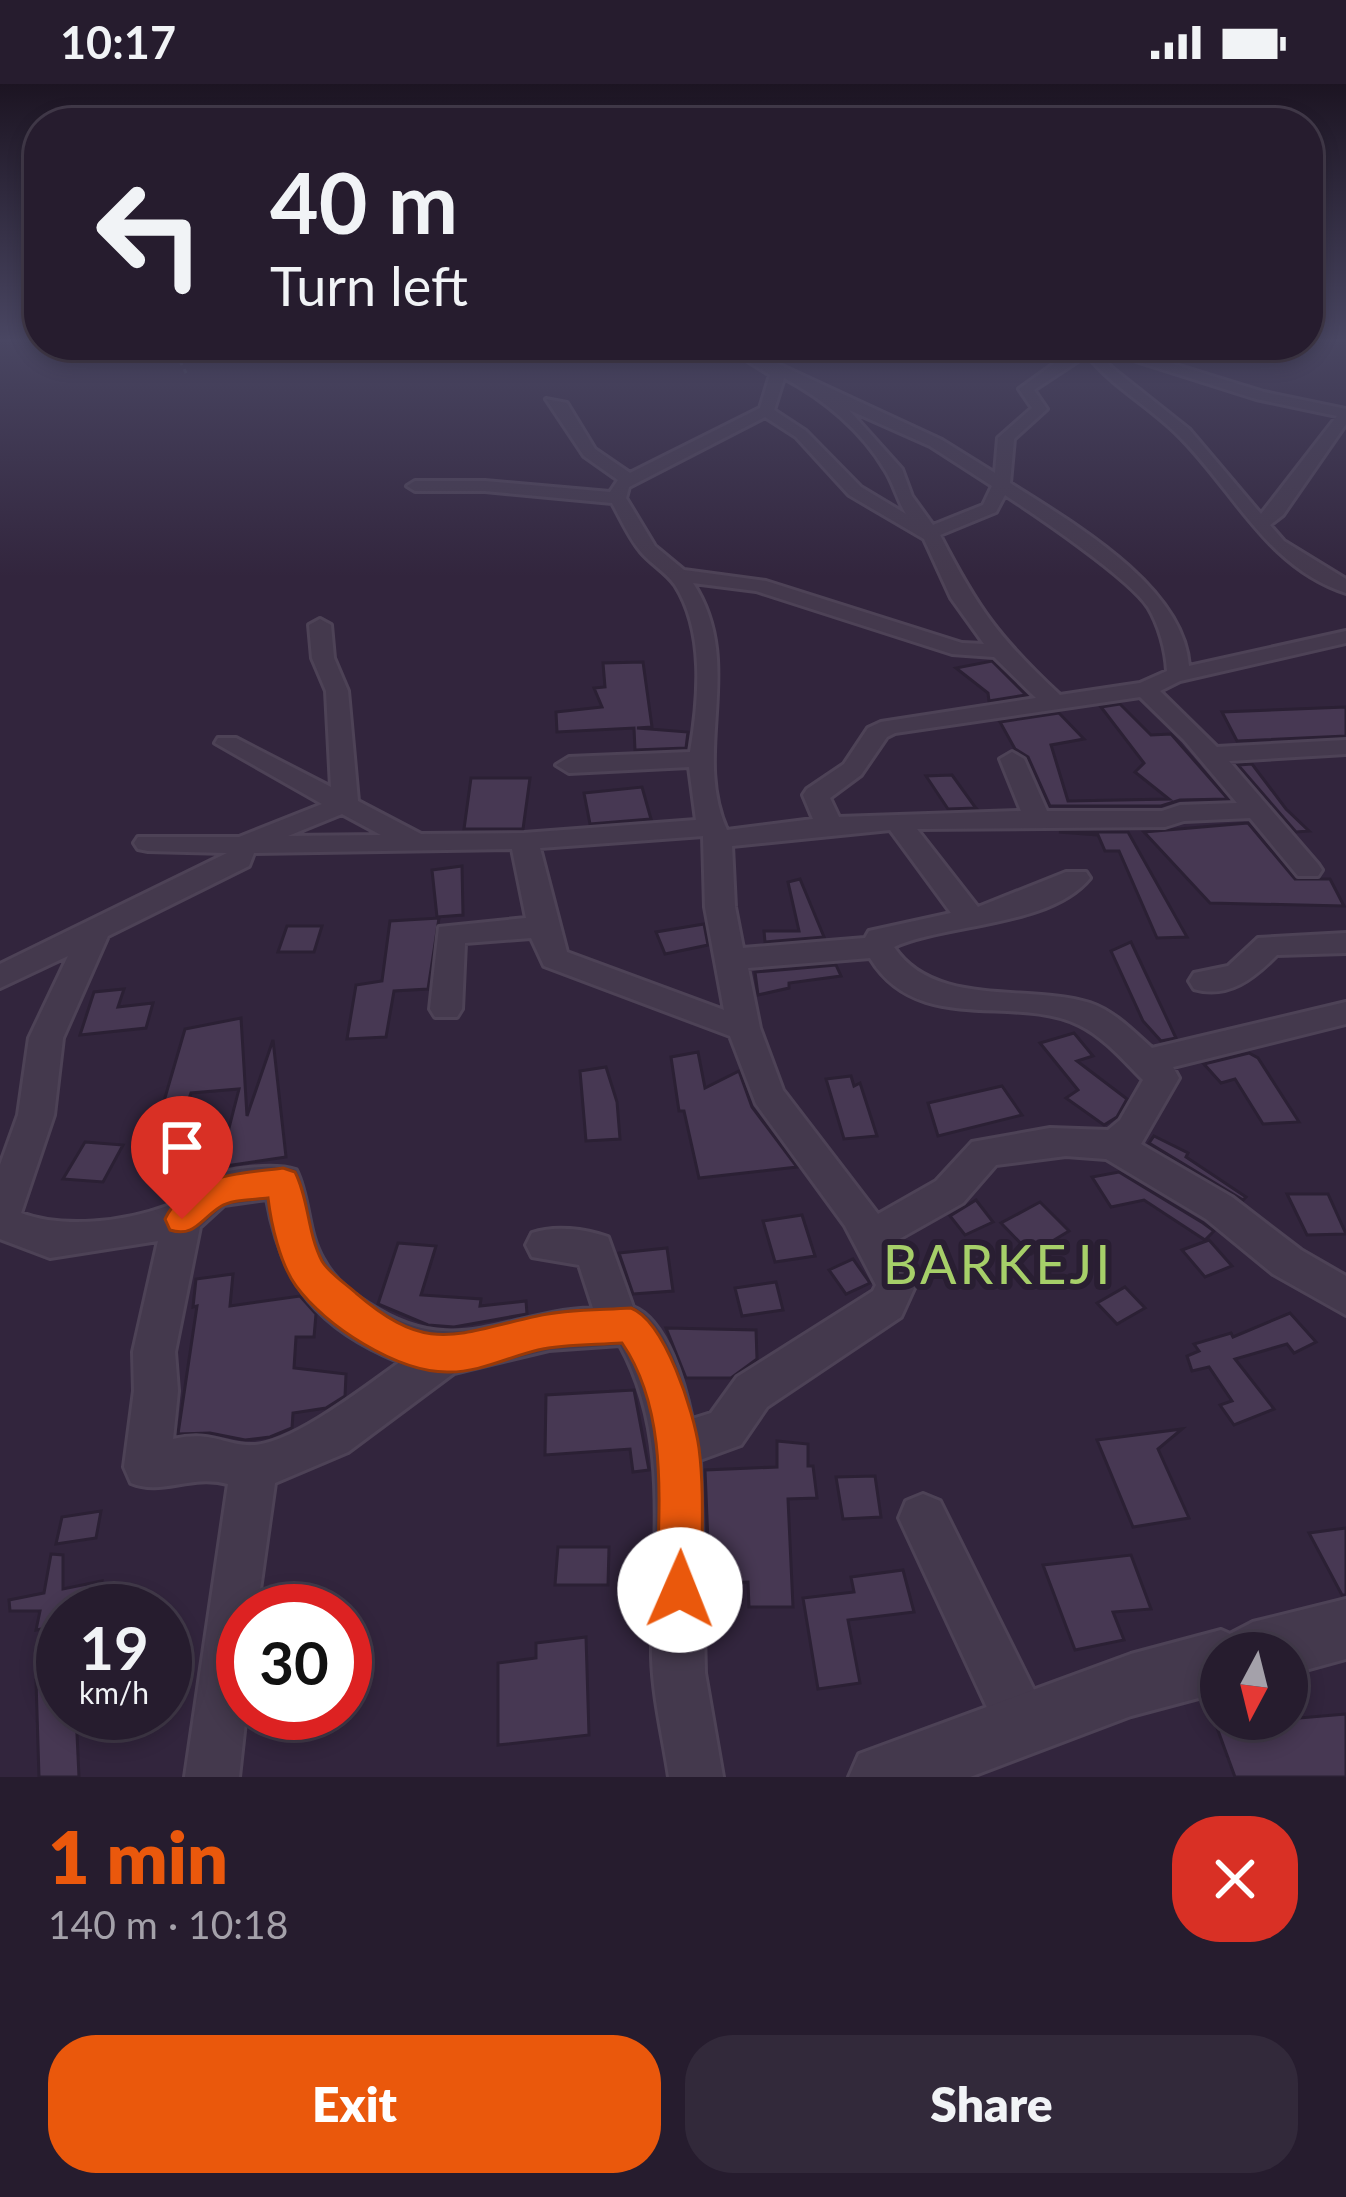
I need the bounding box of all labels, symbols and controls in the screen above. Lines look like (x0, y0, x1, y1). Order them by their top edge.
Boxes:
text: 10:17 (60, 15, 176, 69)
text: 40 m (270, 151, 458, 252)
icon: left (72, 156, 228, 312)
text: Turn left (270, 253, 468, 318)
pin (131, 1096, 233, 1219)
icon: arrive (149, 1114, 215, 1180)
district label: BARKEJI (883, 1231, 1113, 1296)
position arrow (617, 1527, 743, 1653)
speed limit sign: 30 (216, 1584, 372, 1740)
text: 19 (79, 1611, 149, 1683)
north arrow (1200, 1632, 1308, 1740)
map controls (1200, 1632, 1308, 1740)
text: km/h (79, 1674, 149, 1710)
text: 1 min (48, 1813, 228, 1899)
button: close (1172, 1816, 1298, 1942)
text: 140 m · 10:18 (48, 1901, 288, 1947)
button: Exit (48, 2035, 661, 2173)
button: Share (685, 2035, 1298, 2173)

